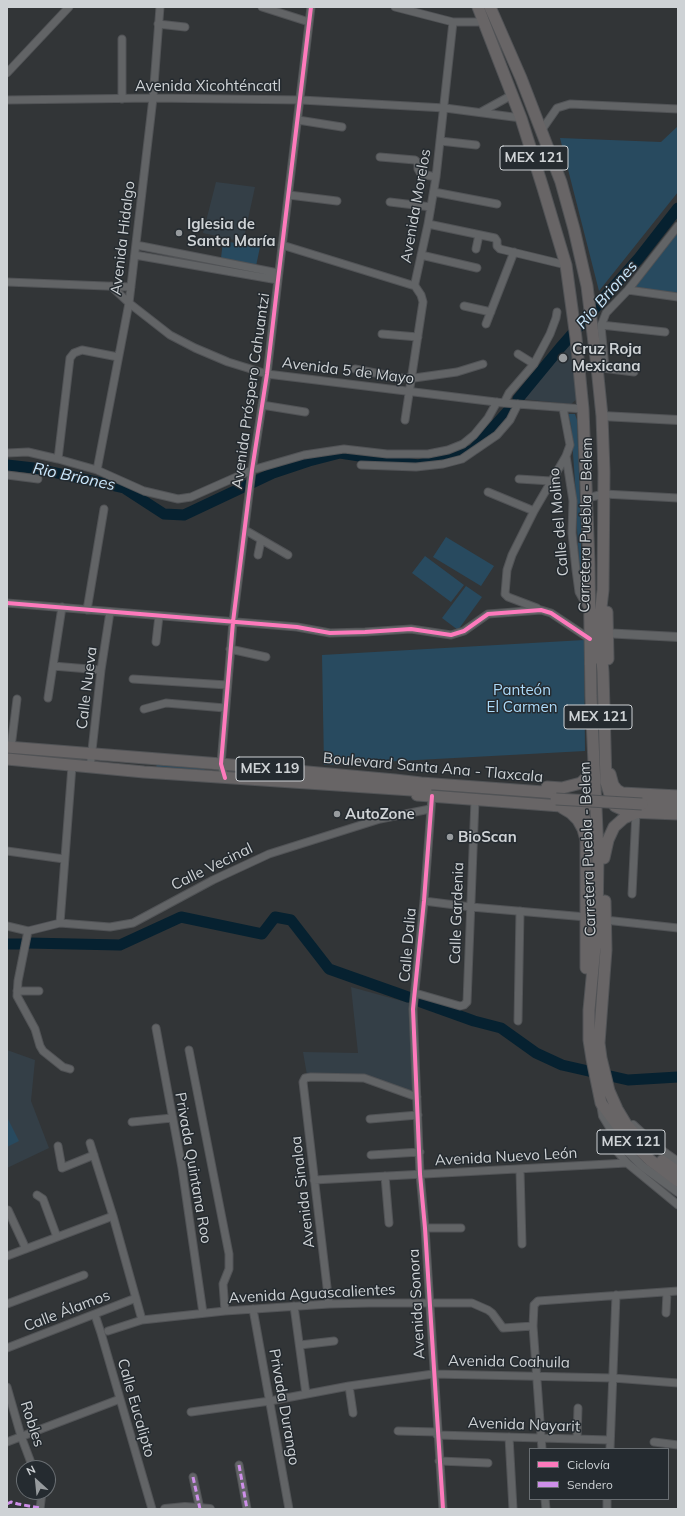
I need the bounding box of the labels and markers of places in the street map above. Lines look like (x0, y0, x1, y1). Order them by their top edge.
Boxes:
place label: Iglesia de Santa María (187, 215, 276, 250)
marker: Iglesia de Santa María (174, 228, 184, 238)
place label: Cruz Roja Mexicana (572, 340, 642, 375)
marker: Cruz Roja Mexicana (557, 352, 569, 364)
place label: AutoZone (345, 805, 415, 823)
marker: AutoZone (332, 809, 342, 819)
place label: BioScan (458, 828, 517, 846)
marker: BioScan (445, 832, 455, 842)

